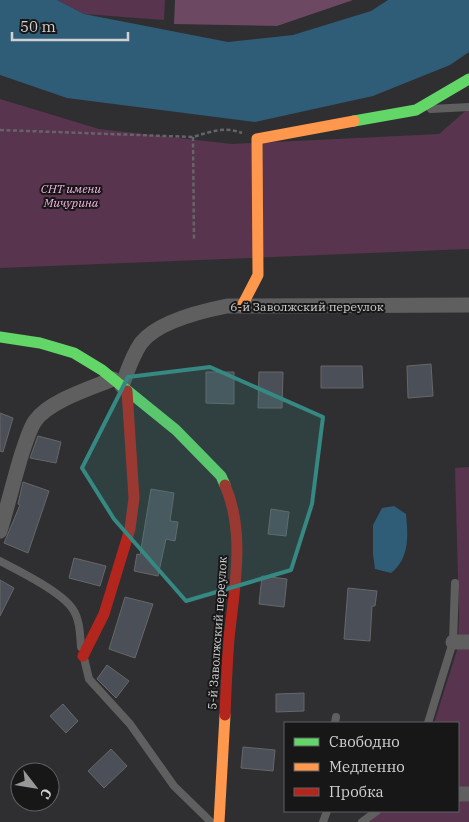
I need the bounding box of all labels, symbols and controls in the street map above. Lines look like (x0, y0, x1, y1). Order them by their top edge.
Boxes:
scale bar (12, 10, 129, 42)
text: 50 m (20, 17, 56, 36)
park label: СНТ имени Мичурина (41, 181, 101, 210)
street label: 6-й Заволжский переулок (230, 299, 384, 314)
street label: 5-й Заволжский переулок (204, 556, 230, 710)
legend (284, 722, 459, 812)
text: Свободно (329, 732, 400, 751)
text: Медленно (329, 757, 405, 776)
north arrow (10, 762, 60, 812)
text: Пробка (329, 782, 384, 801)
text: С (36, 785, 56, 802)

